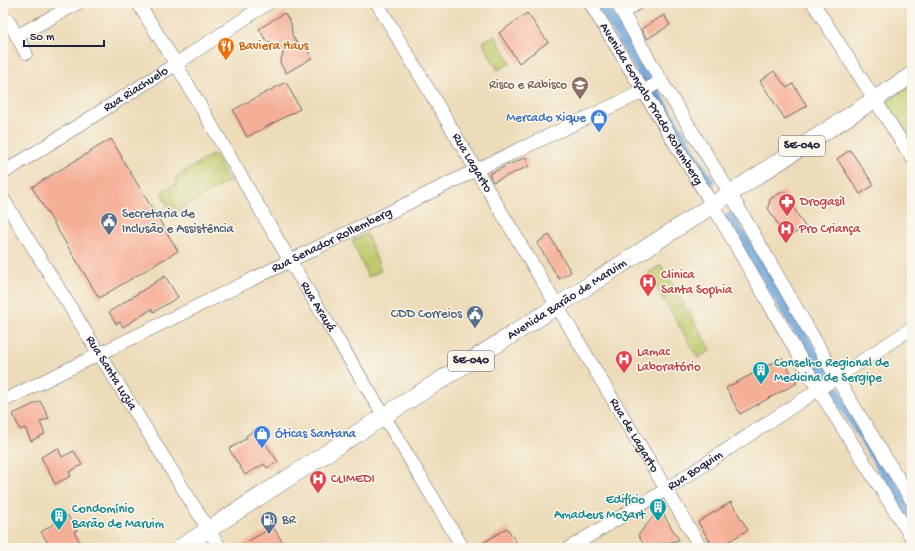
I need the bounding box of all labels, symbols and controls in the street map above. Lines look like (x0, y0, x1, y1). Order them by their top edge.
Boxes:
street label: Avenida Gonçalo Prado Rolemberg (596, 20, 706, 188)
scale bar (24, 22, 104, 48)
text: 50 m (30, 31, 55, 45)
restaurant icon: Baviera Haus (216, 36, 236, 61)
place label: Baviera Haus (238, 39, 310, 54)
street label: Rua Riachuelo (101, 63, 171, 115)
school or university icon: Risco e Rabisco (570, 75, 590, 100)
place label: Risco e Rabisco (489, 78, 567, 93)
shop icon: Mercado Xique (589, 108, 609, 133)
place label: Mercado Xique (506, 111, 586, 126)
street label: Rua Lagarto (449, 130, 496, 196)
road number: SE-040 (779, 136, 825, 156)
pharmacy icon: Drogasil (777, 192, 797, 217)
place label: Drogasil (799, 195, 845, 210)
street label: Rua Senador Rollemberg (269, 205, 395, 276)
place label: Secretaria de Inclusão e Assistência (122, 207, 235, 237)
public building icon: Secretaria de Inclusão e Assistência (99, 211, 119, 236)
hospital icon: Pro Criança (776, 219, 796, 244)
place label: Pro Criança (798, 222, 861, 237)
street label: Avenida Barão de Maruim (504, 255, 630, 343)
place label: Clinica Santa Sophia (661, 268, 733, 298)
hospital icon: Clinica Santa Sophia (638, 272, 658, 297)
street label: Rua Arauá (297, 279, 339, 335)
public building icon: CDD Correios (465, 304, 485, 329)
place label: CDD Correios (391, 307, 463, 322)
street label: Rua Santa Luzia (82, 333, 140, 414)
place label: Lamac Laboratório (637, 345, 701, 375)
hospital icon: Lamac Laboratório (614, 349, 634, 374)
road number: SE-040 (448, 351, 494, 371)
place label: Conselho Regional de Medicina de Sergipe (774, 356, 890, 386)
building icon: Conselho Regional de Medicina de Sergipe (751, 360, 771, 385)
street label: Rua de Lagarto (606, 395, 662, 475)
shop icon: Óticas Santana (252, 424, 272, 449)
place label: Óticas Santana (275, 427, 357, 442)
street label: Rua Boquim (665, 447, 725, 494)
hospital icon: CLIMEDI (308, 469, 328, 494)
place label: CLIMEDI (331, 472, 375, 487)
place label: Edifício Amadeus Mozart (554, 493, 647, 523)
building icon: Edifício Amadeus Mozart (648, 497, 668, 522)
place label: Condomínio Barão de Maruim (71, 502, 164, 532)
building icon: Condomínio Barão de Maruim (49, 506, 69, 531)
fuel station icon: BR (259, 510, 279, 535)
place label: BR (281, 513, 297, 528)

